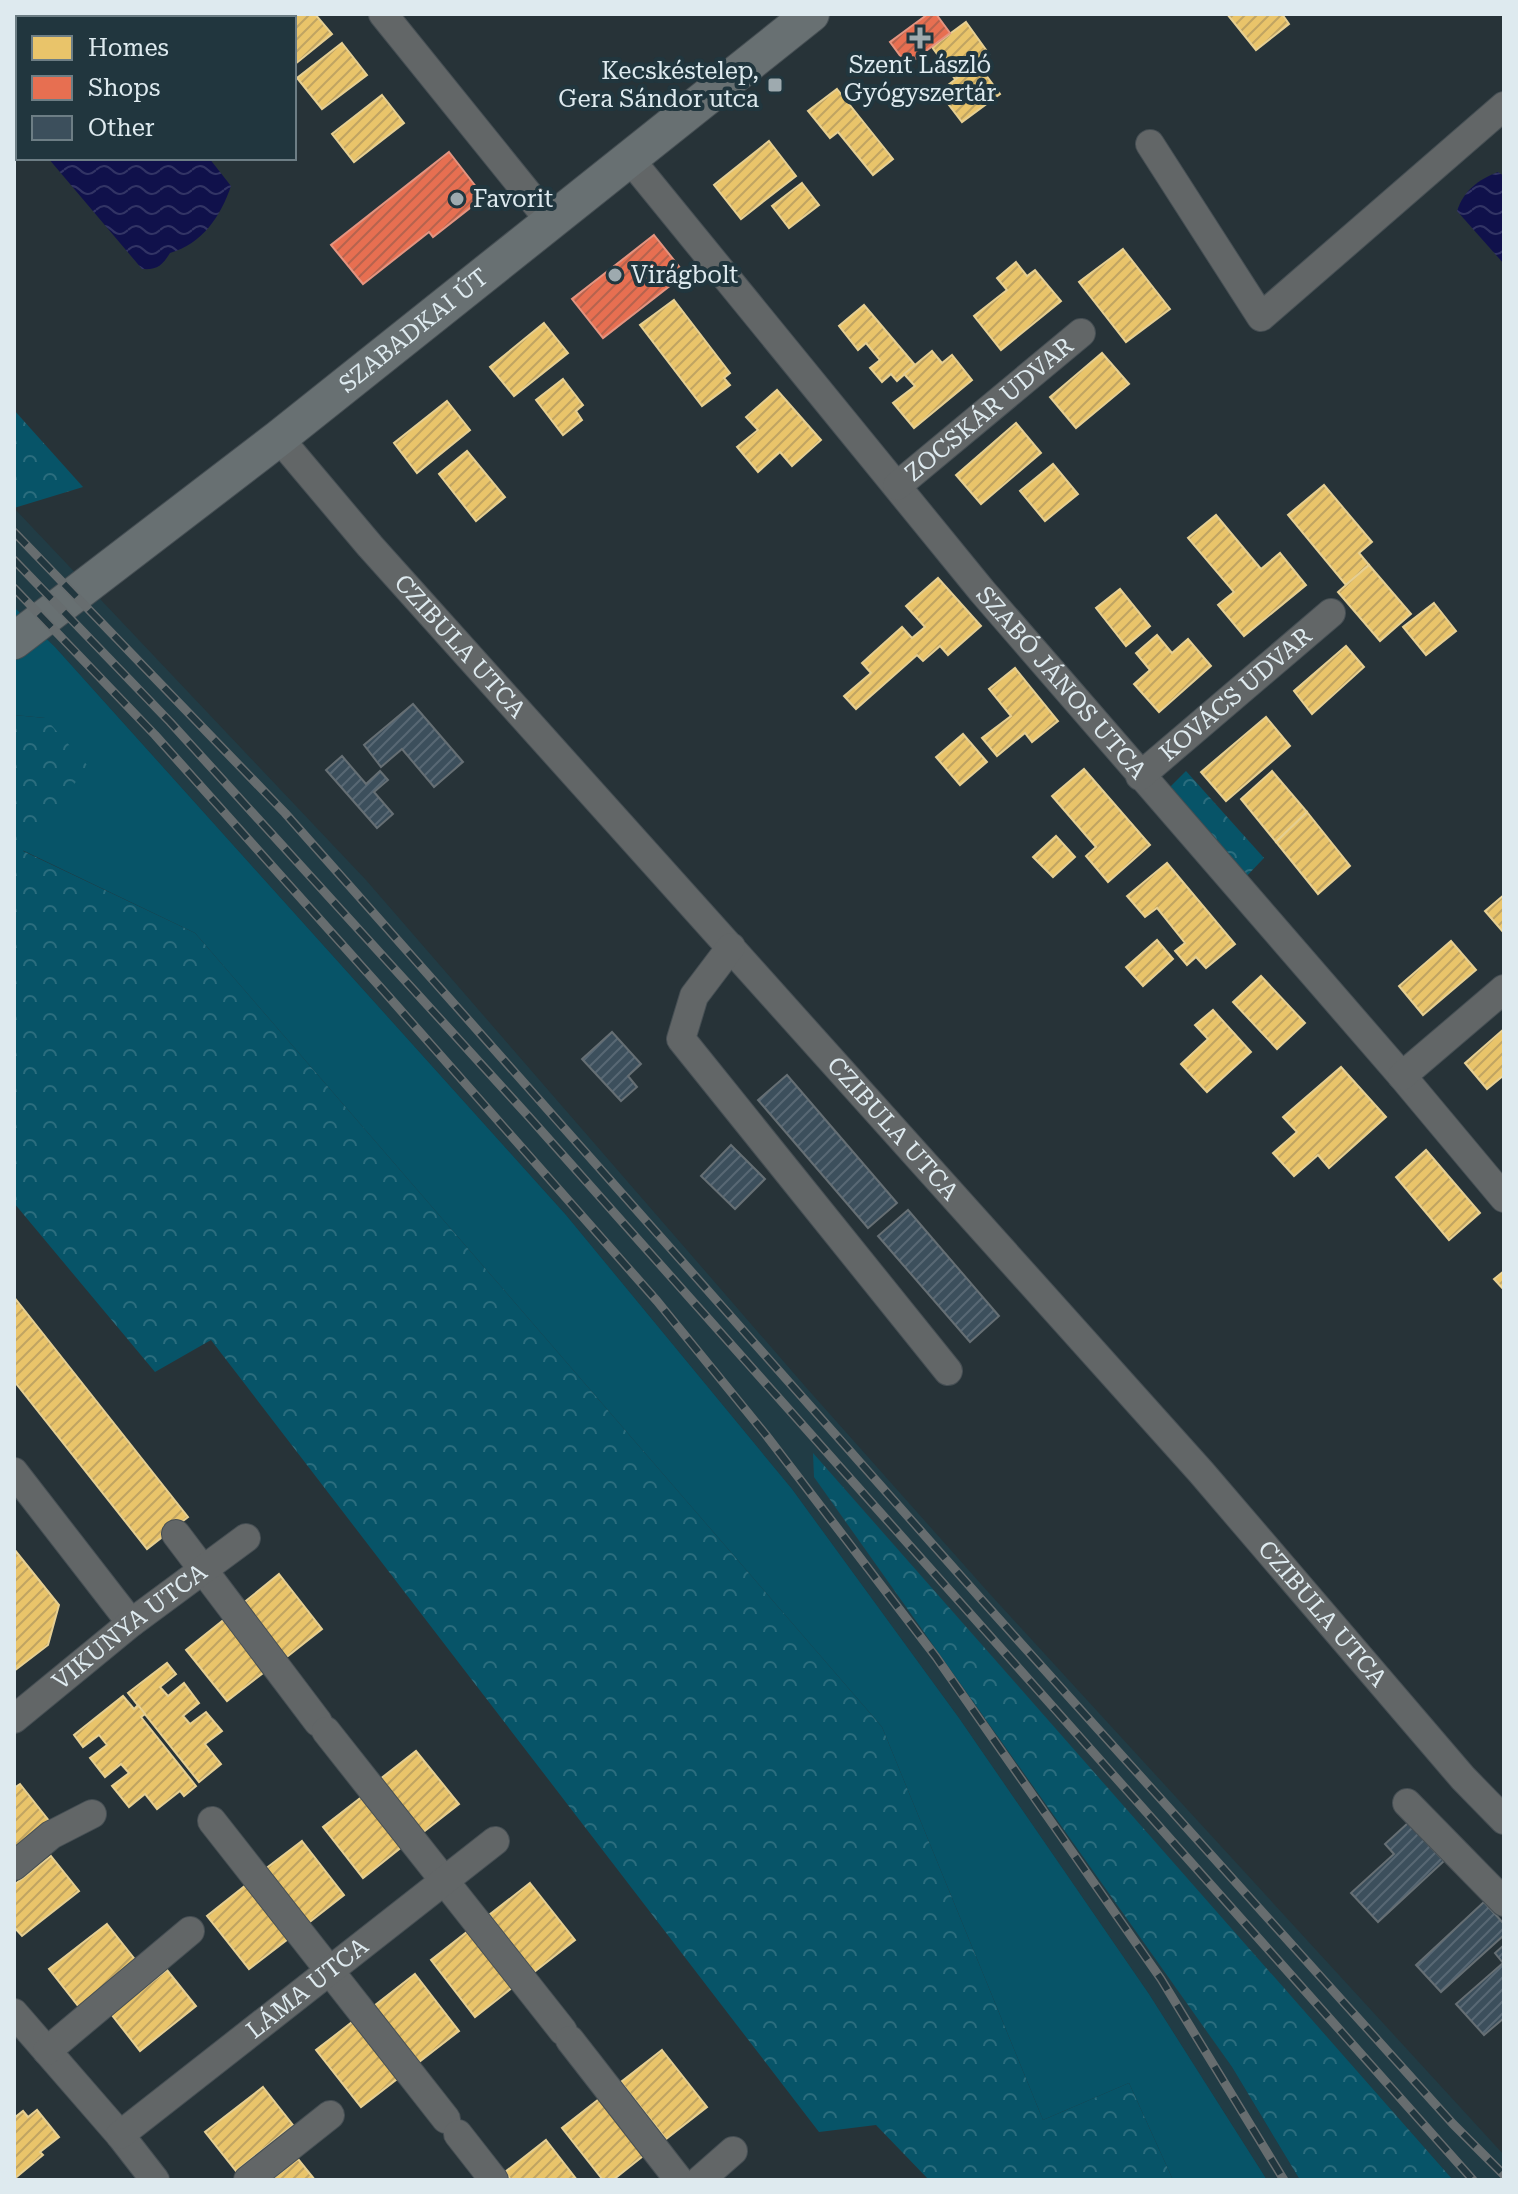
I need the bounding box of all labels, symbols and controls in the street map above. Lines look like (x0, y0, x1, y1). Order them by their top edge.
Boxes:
legend (16, 16, 296, 160)
marker: Szent László Gyógyszertár (911, 29, 929, 47)
text: Homes (88, 34, 169, 62)
place label: Szent László Gyógyszertár (844, 51, 996, 107)
place label: Kecskéstelep, Gera Sándor utca (558, 57, 759, 113)
text: Shops (88, 74, 160, 102)
marker: Kecskéstelep, Gera Sándor utca (766, 76, 784, 94)
text: Other (88, 114, 155, 142)
place label: Favorit (473, 185, 553, 213)
marker: Favorit (448, 190, 466, 208)
place label: Virágbolt (631, 261, 738, 289)
street label: SZABADKAI ÚT (333, 263, 494, 399)
marker: Virágbolt (606, 266, 624, 284)
street label: ZOCSKÁR UDVAR (900, 331, 1079, 487)
street label: CZIBULA UTCA (388, 569, 532, 724)
street label: SZABÓ JÁNOS UTCA (971, 581, 1152, 785)
street label: KOVÁCS UDVAR (1154, 621, 1318, 767)
street label: CZIBULA UTCA (821, 1051, 965, 1206)
street label: CZIBULA UTCA (1252, 1535, 1393, 1693)
street label: VIKUNYA UTCA (47, 1558, 213, 1696)
street label: LÁMA UTCA (241, 1932, 374, 2044)

